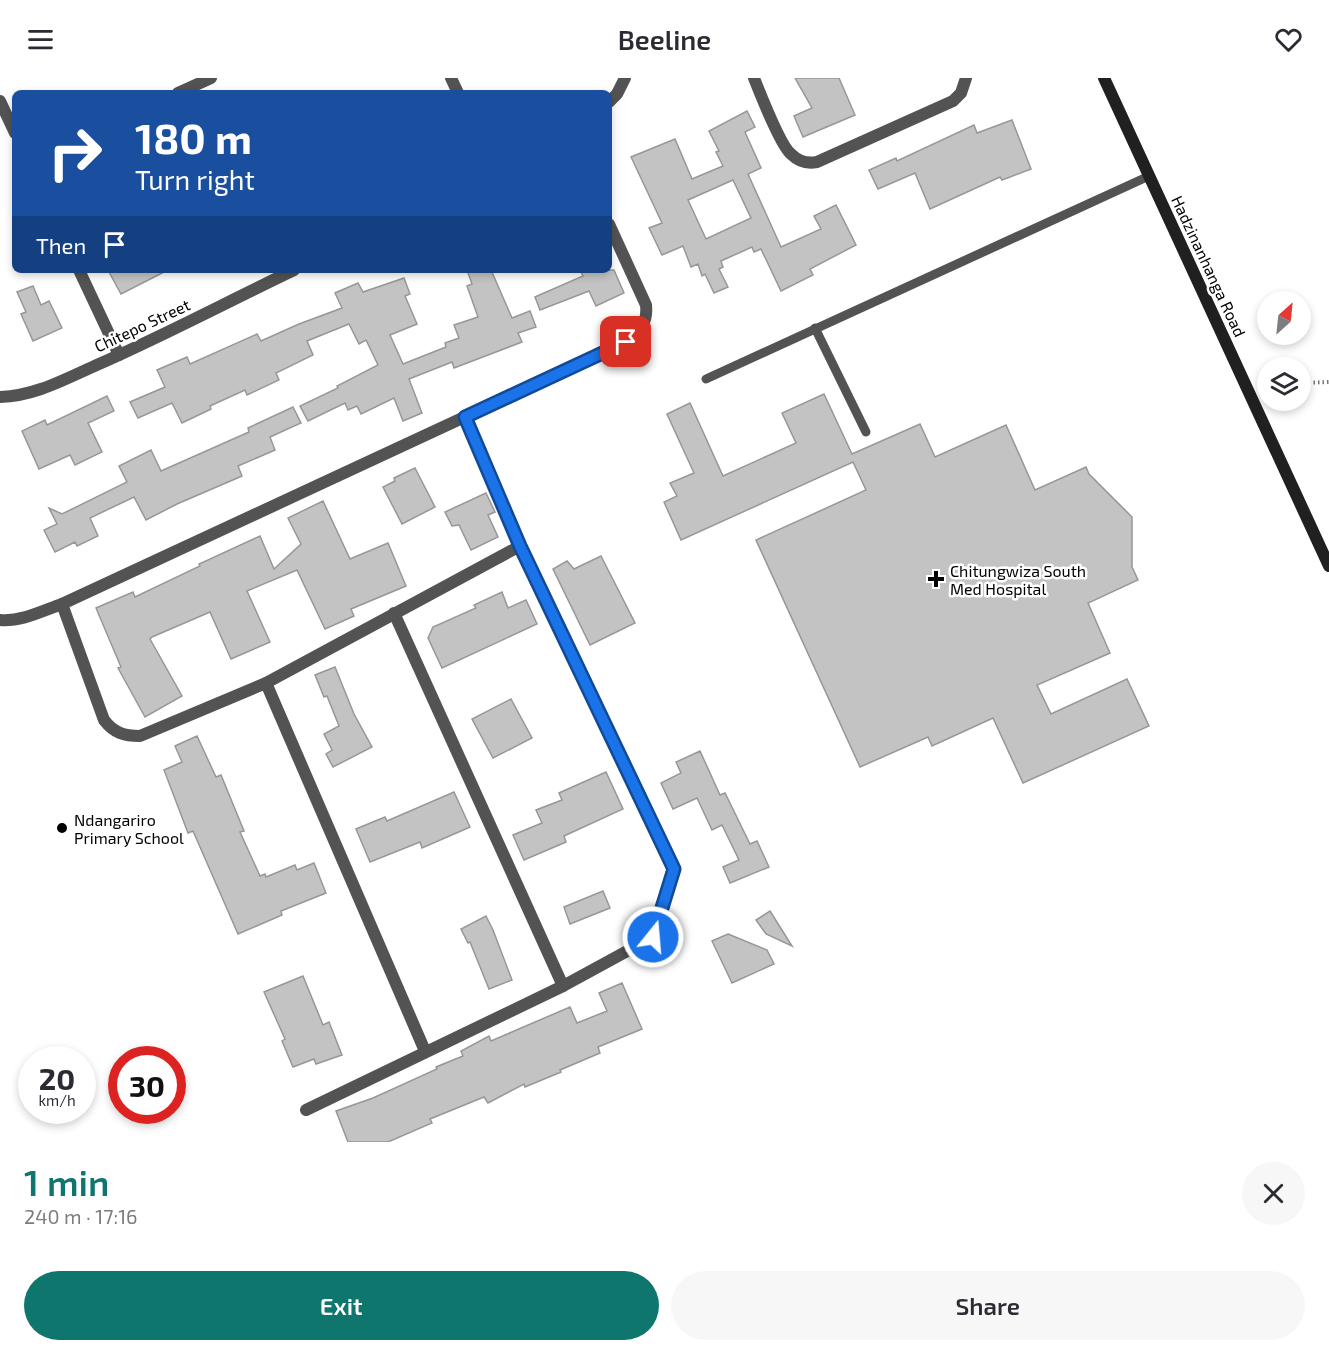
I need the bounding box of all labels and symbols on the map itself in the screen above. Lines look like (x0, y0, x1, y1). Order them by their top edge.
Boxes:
street label: Hadzinanhanga Road (1168, 192, 1250, 340)
north arrow (1257, 291, 1311, 345)
street label: Chitepo Street (91, 295, 193, 355)
pin (600, 316, 651, 367)
place label: Chitungwiza South Med Hospital (950, 561, 1086, 598)
marker: Chitungwiza South Med Hospital (927, 570, 945, 588)
place label: Ndangariro Primary School (74, 810, 184, 847)
marker: Ndangariro Primary School (55, 821, 69, 835)
position arrow (621, 905, 685, 969)
speed limit sign: 30 (108, 1046, 186, 1124)

